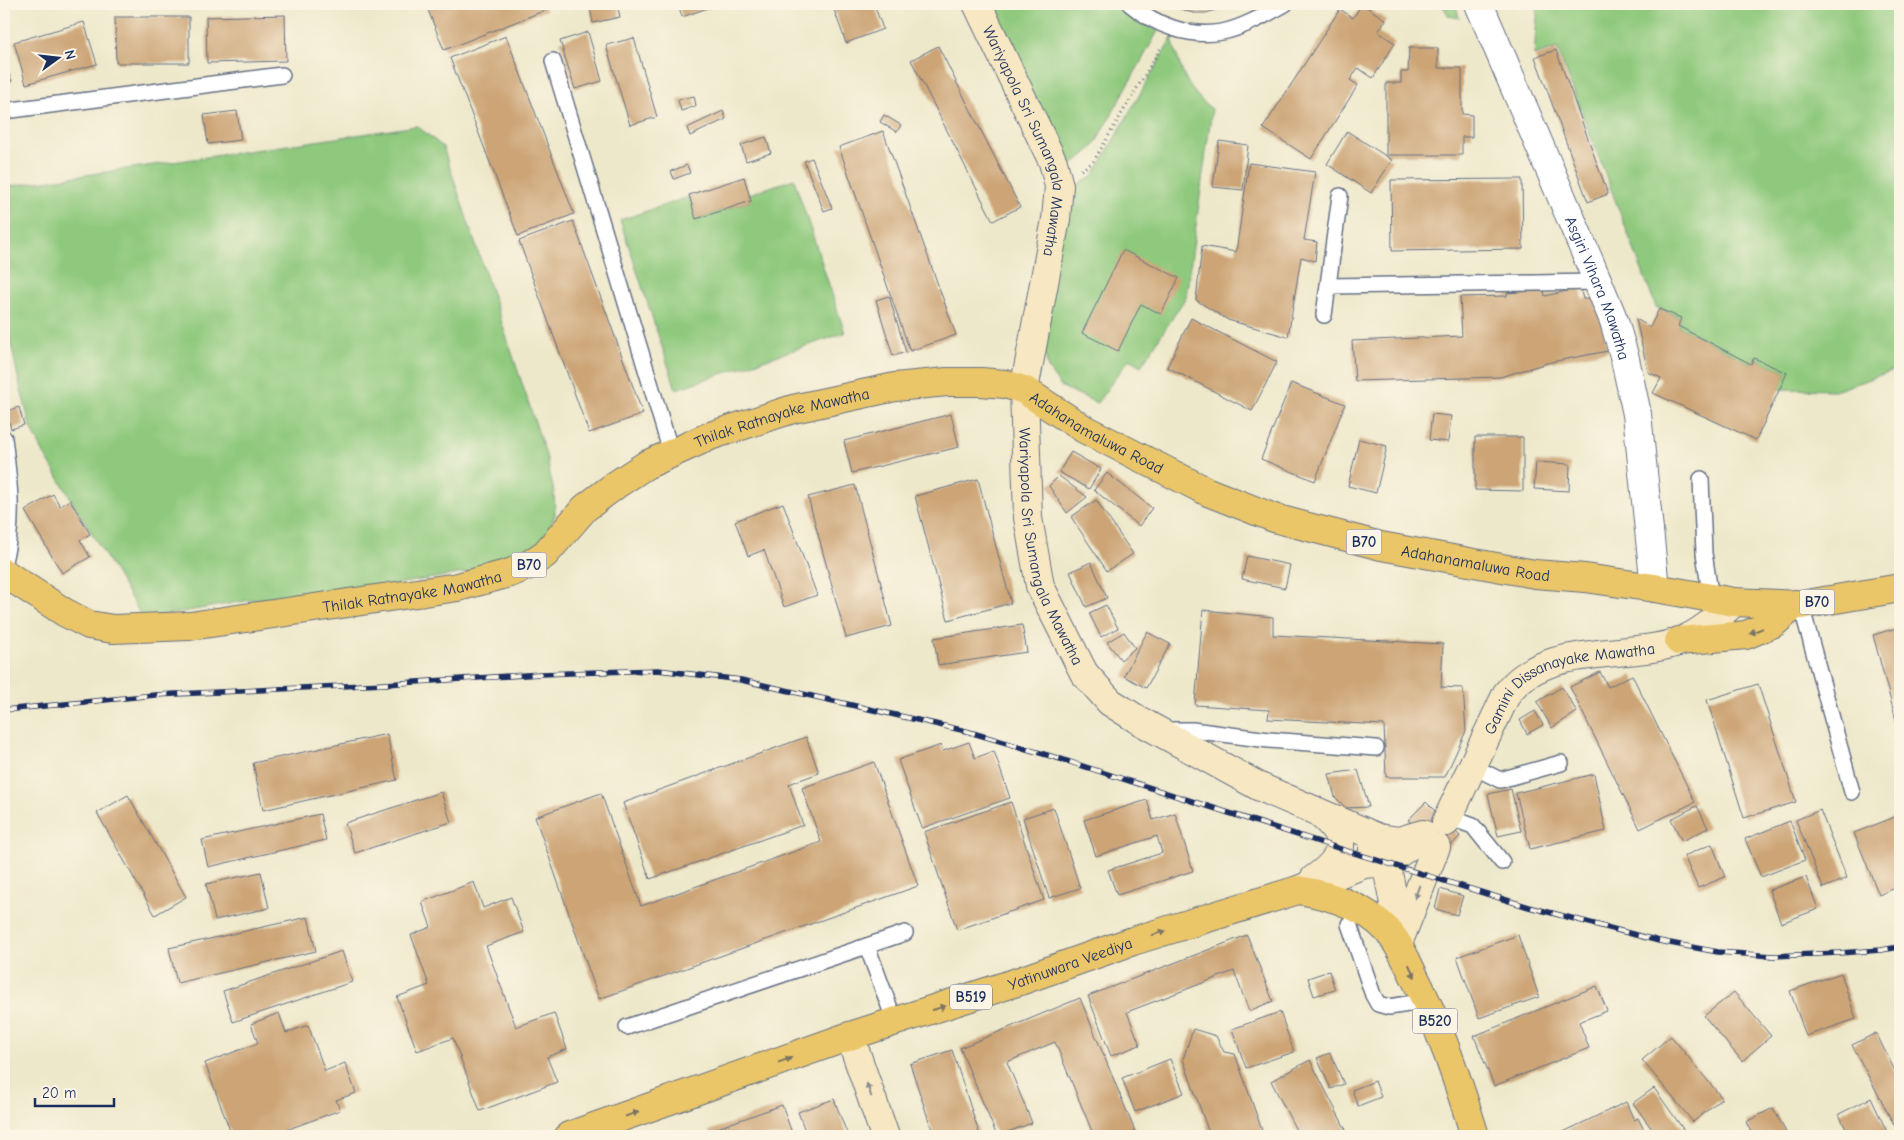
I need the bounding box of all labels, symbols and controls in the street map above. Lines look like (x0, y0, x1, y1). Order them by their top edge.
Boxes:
street label: Wariyapola Sri Sumangala Mawatha (979, 23, 1067, 258)
north arrow (32, 32, 82, 82)
text: N (61, 48, 79, 61)
street label: Asgiri Vihara Mawatha (1561, 214, 1633, 362)
street label: Thilak Ratnayake Mawatha (692, 385, 871, 452)
street label: Adahanamaluwa Road (1026, 388, 1166, 478)
street label: Wariyapola Sri Sumangala Mawatha (1015, 427, 1086, 668)
road number: B70 (1346, 530, 1382, 554)
street label: Adahanamaluwa Road (1400, 542, 1551, 585)
road number: B70 (512, 552, 546, 578)
street label: Thilak Ratnayake Mawatha (322, 568, 504, 617)
road number: B70 (1800, 590, 1834, 614)
one-way arrow (1748, 628, 1763, 636)
street label: Gamini Dissanayake Mawatha (1481, 640, 1656, 737)
one-way arrow (1413, 885, 1421, 900)
one-way arrow (1151, 929, 1166, 936)
street label: Yatinuwara Veediya (1006, 934, 1135, 994)
one-way arrow (1408, 964, 1416, 978)
road number: B519 (950, 984, 992, 1010)
one-way arrow (931, 1003, 946, 1011)
road number: B520 (1412, 1008, 1458, 1034)
one-way arrow (777, 1056, 792, 1063)
scale bar (35, 1075, 114, 1107)
one-way arrow (864, 1082, 872, 1097)
text: 20 m (42, 1084, 76, 1102)
one-way arrow (624, 1110, 639, 1117)

